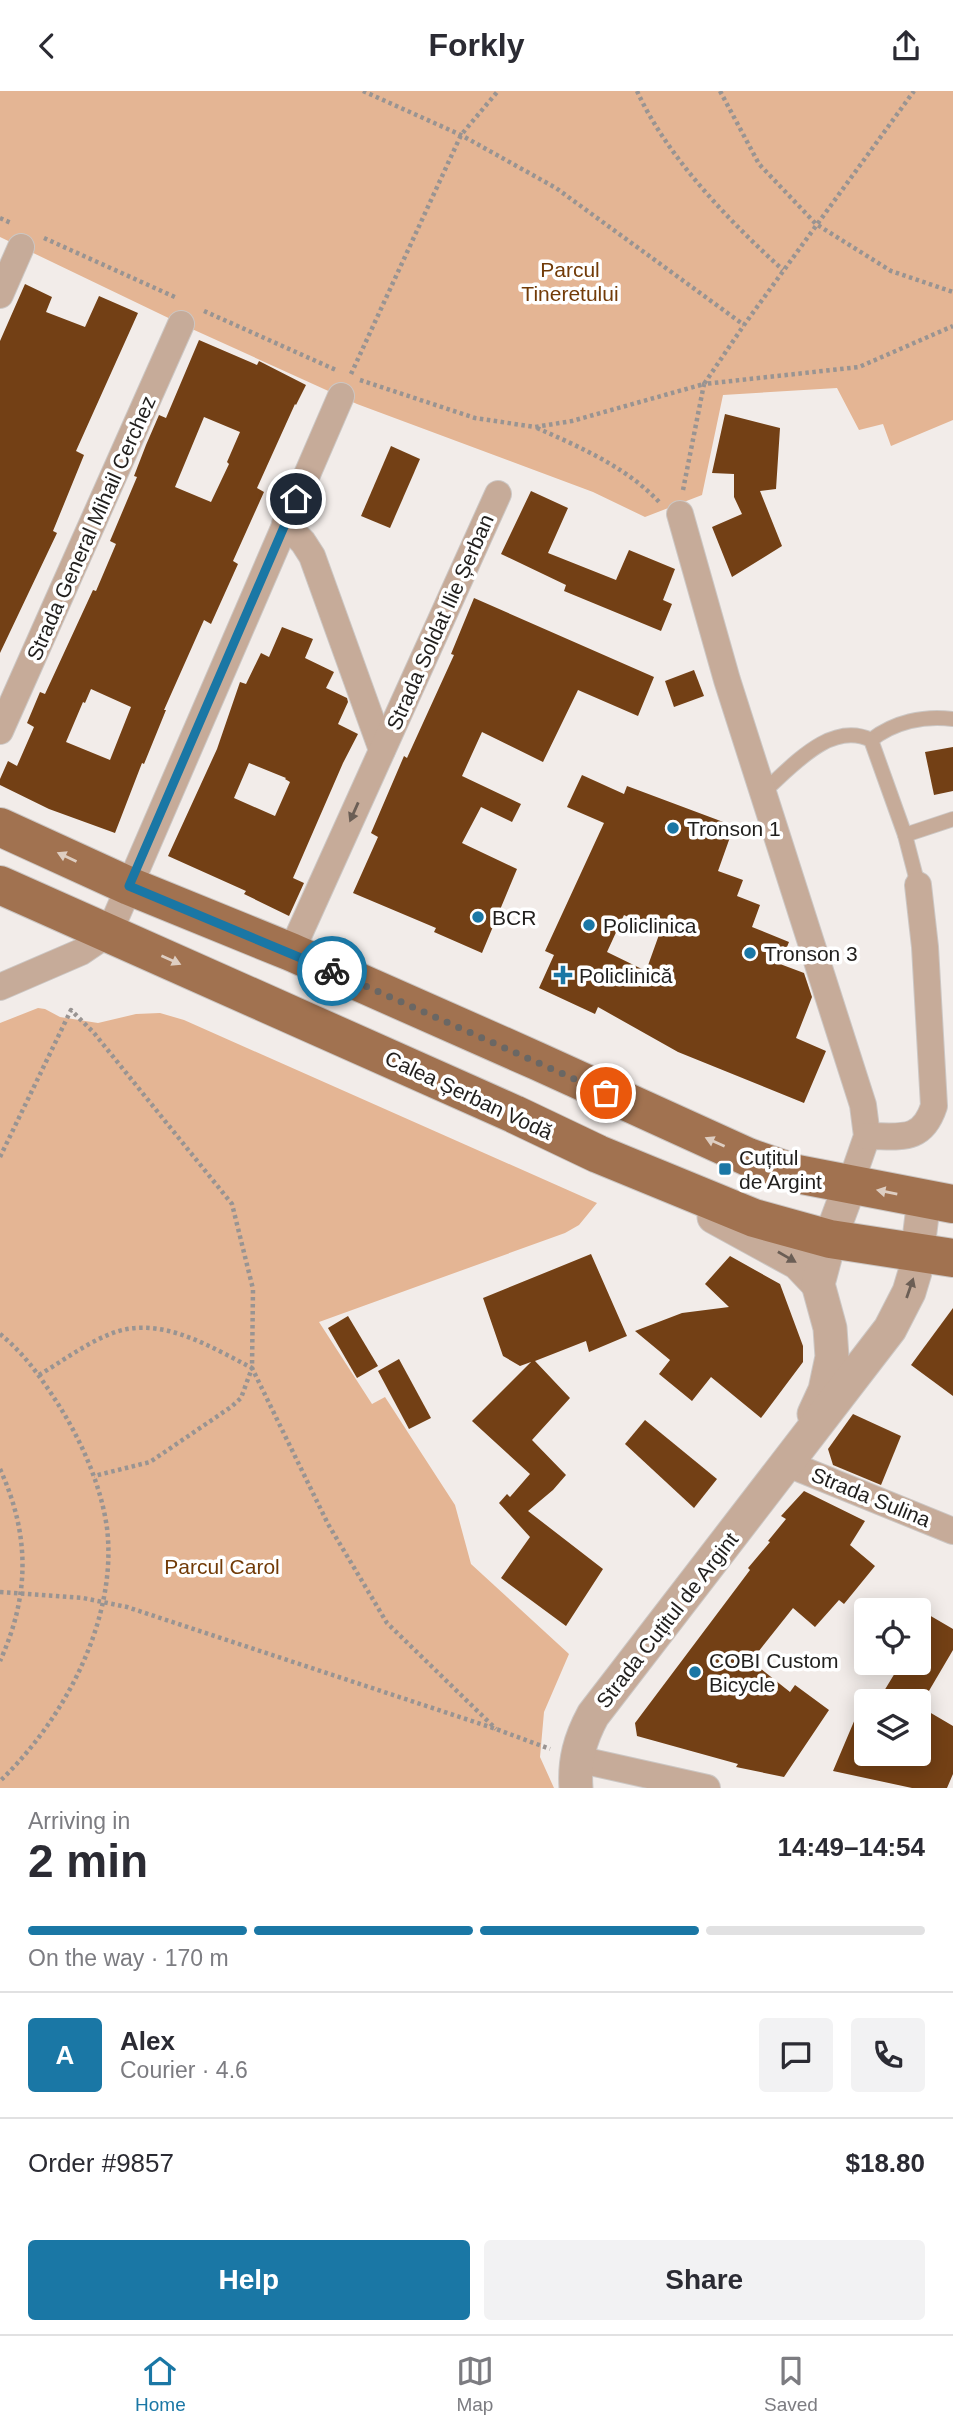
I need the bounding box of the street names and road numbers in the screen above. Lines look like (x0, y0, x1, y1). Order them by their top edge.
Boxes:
street label: Strada General Mihail Cerchez (22, 392, 160, 664)
street label: Strada Soldat Ilie Șerban (382, 511, 498, 733)
street label: Calea Șerban Vodă (382, 1046, 557, 1144)
street label: Strada Sulina (808, 1463, 934, 1531)
street label: Strada Cuțitul de Argint (591, 1528, 743, 1712)

